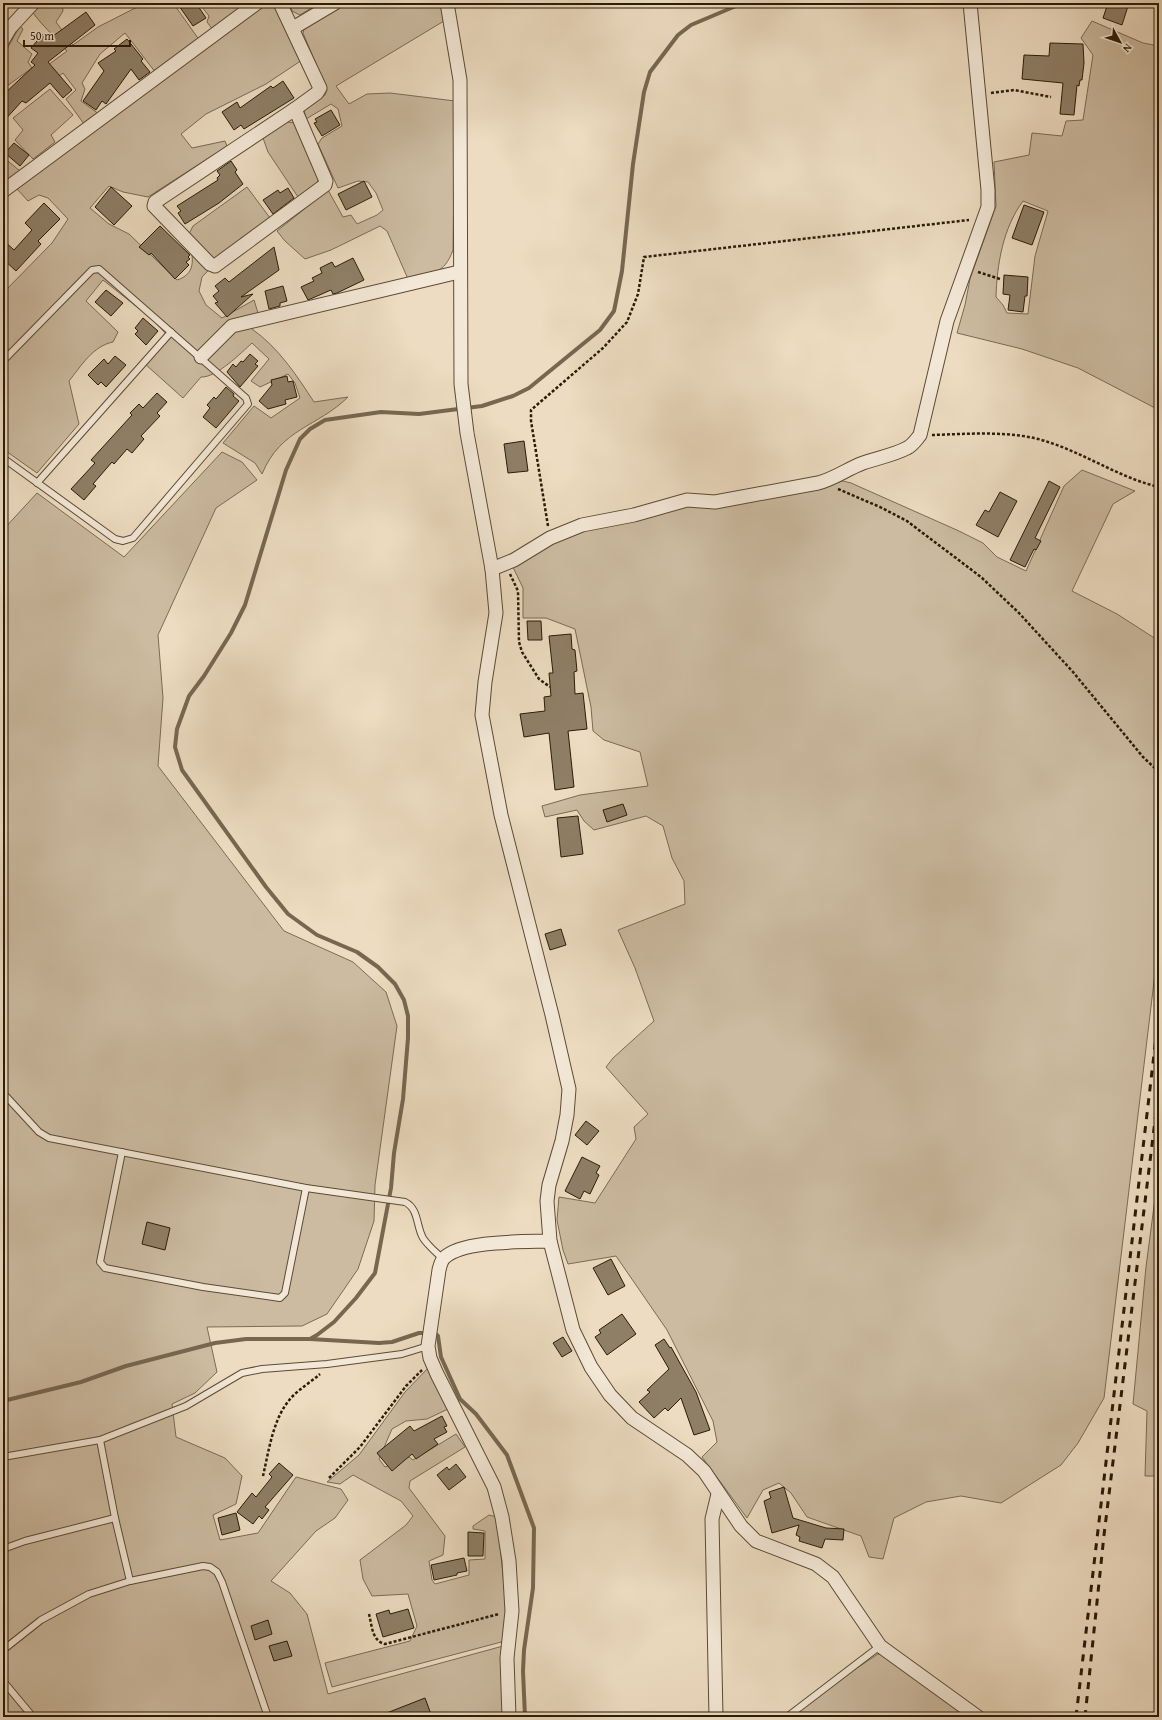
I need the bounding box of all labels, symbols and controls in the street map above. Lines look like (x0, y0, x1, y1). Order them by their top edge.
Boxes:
scale bar (24, 22, 130, 48)
north arrow (1100, 22, 1140, 62)
text: 50 m (30, 27, 54, 44)
text: N (1119, 40, 1136, 57)

